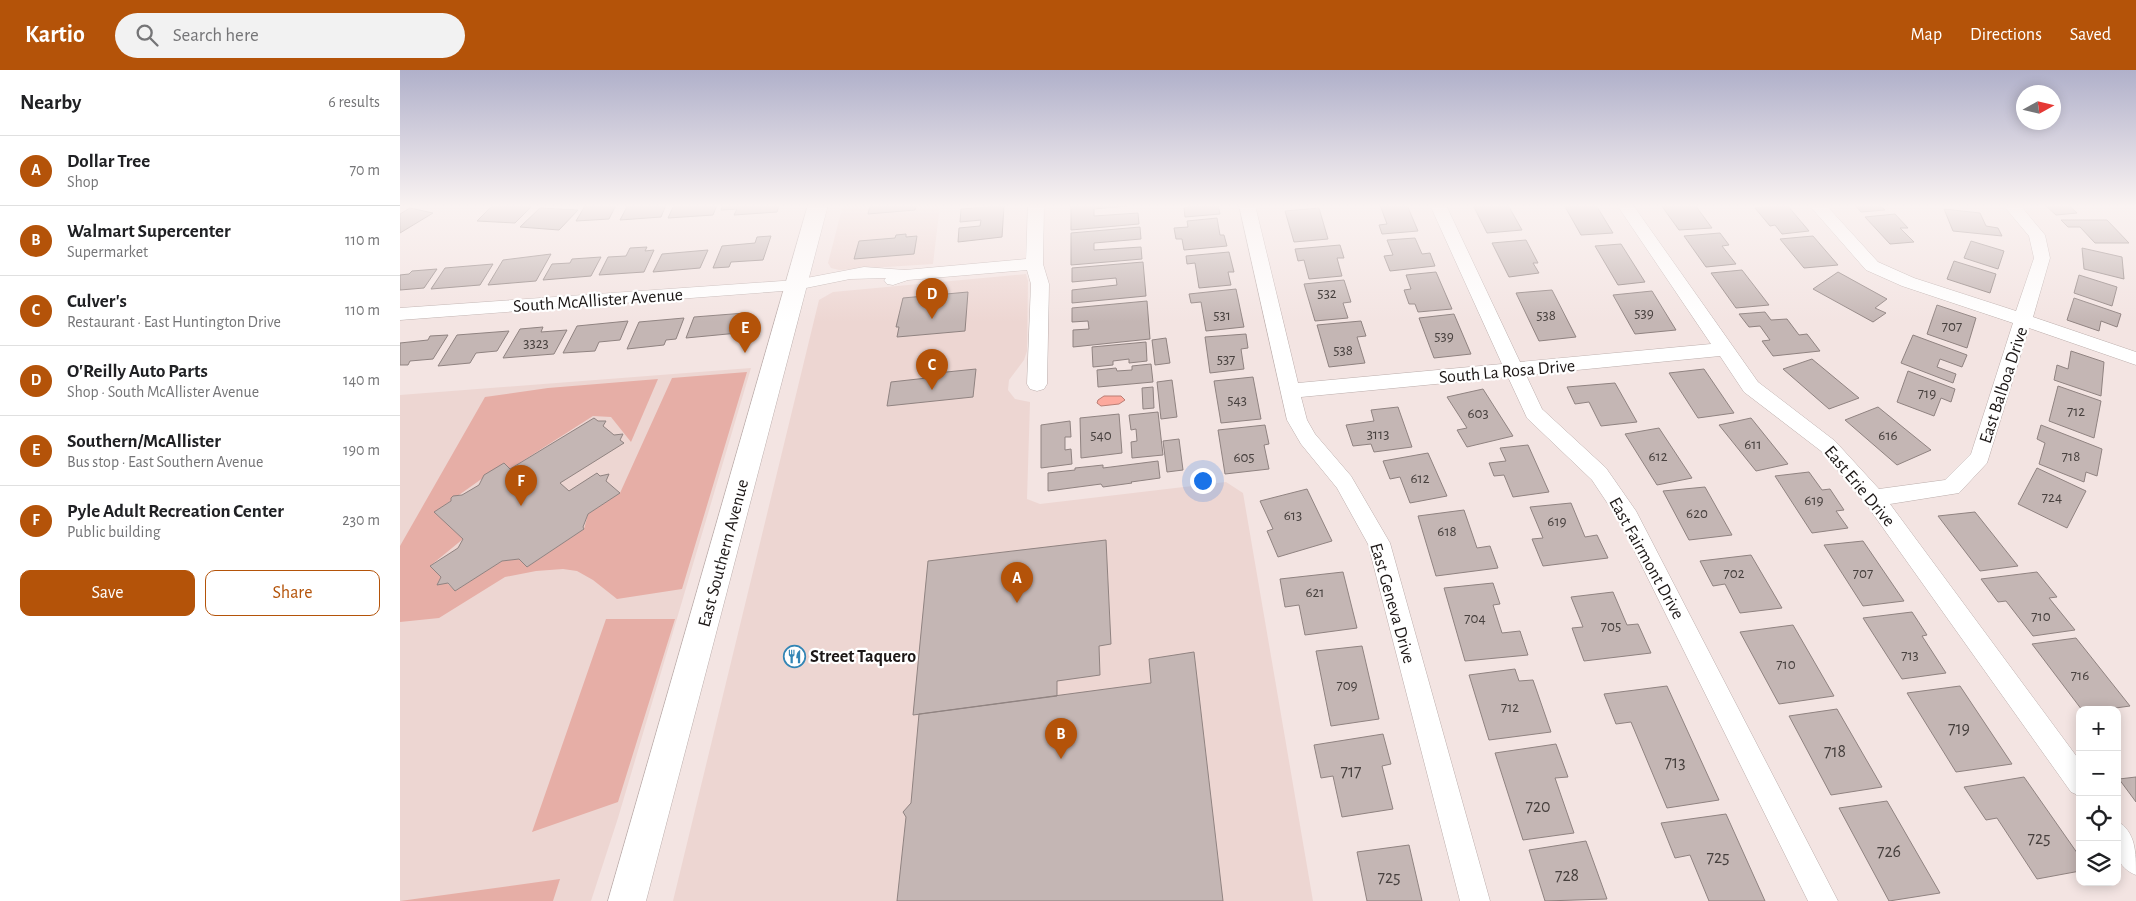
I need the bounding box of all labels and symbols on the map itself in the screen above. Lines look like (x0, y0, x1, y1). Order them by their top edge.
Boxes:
north arrow (2016, 85, 2061, 130)
pin: D (916, 278, 948, 319)
street label: South McAllister Avenue (512, 286, 684, 316)
house number: 532 (1317, 286, 1337, 301)
house number: 539 (1634, 306, 1654, 321)
house number: 531 (1213, 308, 1231, 323)
house number: 538 (1536, 308, 1556, 323)
pin: E (729, 312, 761, 353)
house number: 707 (1942, 319, 1962, 334)
street label: East Balboa Drive (1977, 325, 2031, 446)
house number: 539 (1434, 329, 1454, 344)
house number: 3323 (523, 336, 549, 351)
house number: 538 (1333, 343, 1353, 358)
pin: C (916, 349, 948, 390)
house number: 537 (1217, 352, 1235, 367)
street label: South La Rosa Drive (1438, 357, 1576, 387)
house number: 719 (1918, 386, 1936, 401)
house number: 543 (1227, 393, 1247, 408)
house number: 712 (2067, 404, 2085, 419)
house number: 603 (1467, 406, 1489, 421)
house number: 3113 (1367, 427, 1389, 442)
house number: 540 (1090, 428, 1112, 443)
house number: 616 (1878, 428, 1898, 443)
house number: 611 (1744, 437, 1762, 452)
street label: East Erie Drive (1820, 443, 1898, 530)
house number: 612 (1648, 449, 1668, 464)
house number: 718 (2062, 449, 2080, 464)
house number: 605 (1233, 450, 1255, 465)
pin: F (505, 465, 537, 506)
your location (1190, 468, 1216, 494)
house number: 612 (1410, 471, 1430, 486)
street label: East Southern Avenue (696, 477, 752, 629)
house number: 724 (2042, 490, 2062, 505)
house number: 619 (1804, 493, 1824, 508)
street label: East Fairmont Drive (1605, 495, 1687, 622)
house number: 620 (1686, 506, 1708, 521)
house number: 613 (1284, 508, 1302, 523)
house number: 619 (1547, 514, 1567, 529)
house number: 618 (1437, 524, 1457, 539)
street label: East Geneva Drive (1366, 541, 1418, 666)
pin: A (1001, 562, 1033, 603)
house number: 702 (1723, 566, 1745, 581)
house number: 707 (1853, 566, 1873, 581)
house number: 621 (1305, 585, 1325, 600)
house number: 710 (2031, 609, 2051, 624)
house number: 704 (1464, 611, 1486, 626)
house number: 705 (1601, 619, 1621, 634)
restaurant icon: Street Taquero (782, 644, 806, 668)
place label: Street Taquero (810, 648, 916, 666)
house number: 713 (1901, 648, 1919, 663)
house number: 710 (1776, 657, 1796, 672)
house number: 716 (2071, 668, 2089, 683)
house number: 709 (1336, 678, 1358, 693)
house number: 712 (1501, 700, 1519, 715)
pin: B (1045, 718, 1077, 759)
house number: 719 (1948, 720, 1970, 738)
house number: 718 (1824, 743, 1846, 761)
house number: 713 (1664, 754, 1686, 772)
house number: 717 (1340, 763, 1362, 781)
house number: 720 (1525, 798, 1551, 816)
house number: 725 (2027, 830, 2051, 848)
house number: 726 (1877, 843, 1901, 861)
house number: 725 (1706, 849, 1730, 867)
house number: 728 (1555, 867, 1579, 885)
house number: 725 (1377, 869, 1401, 887)

